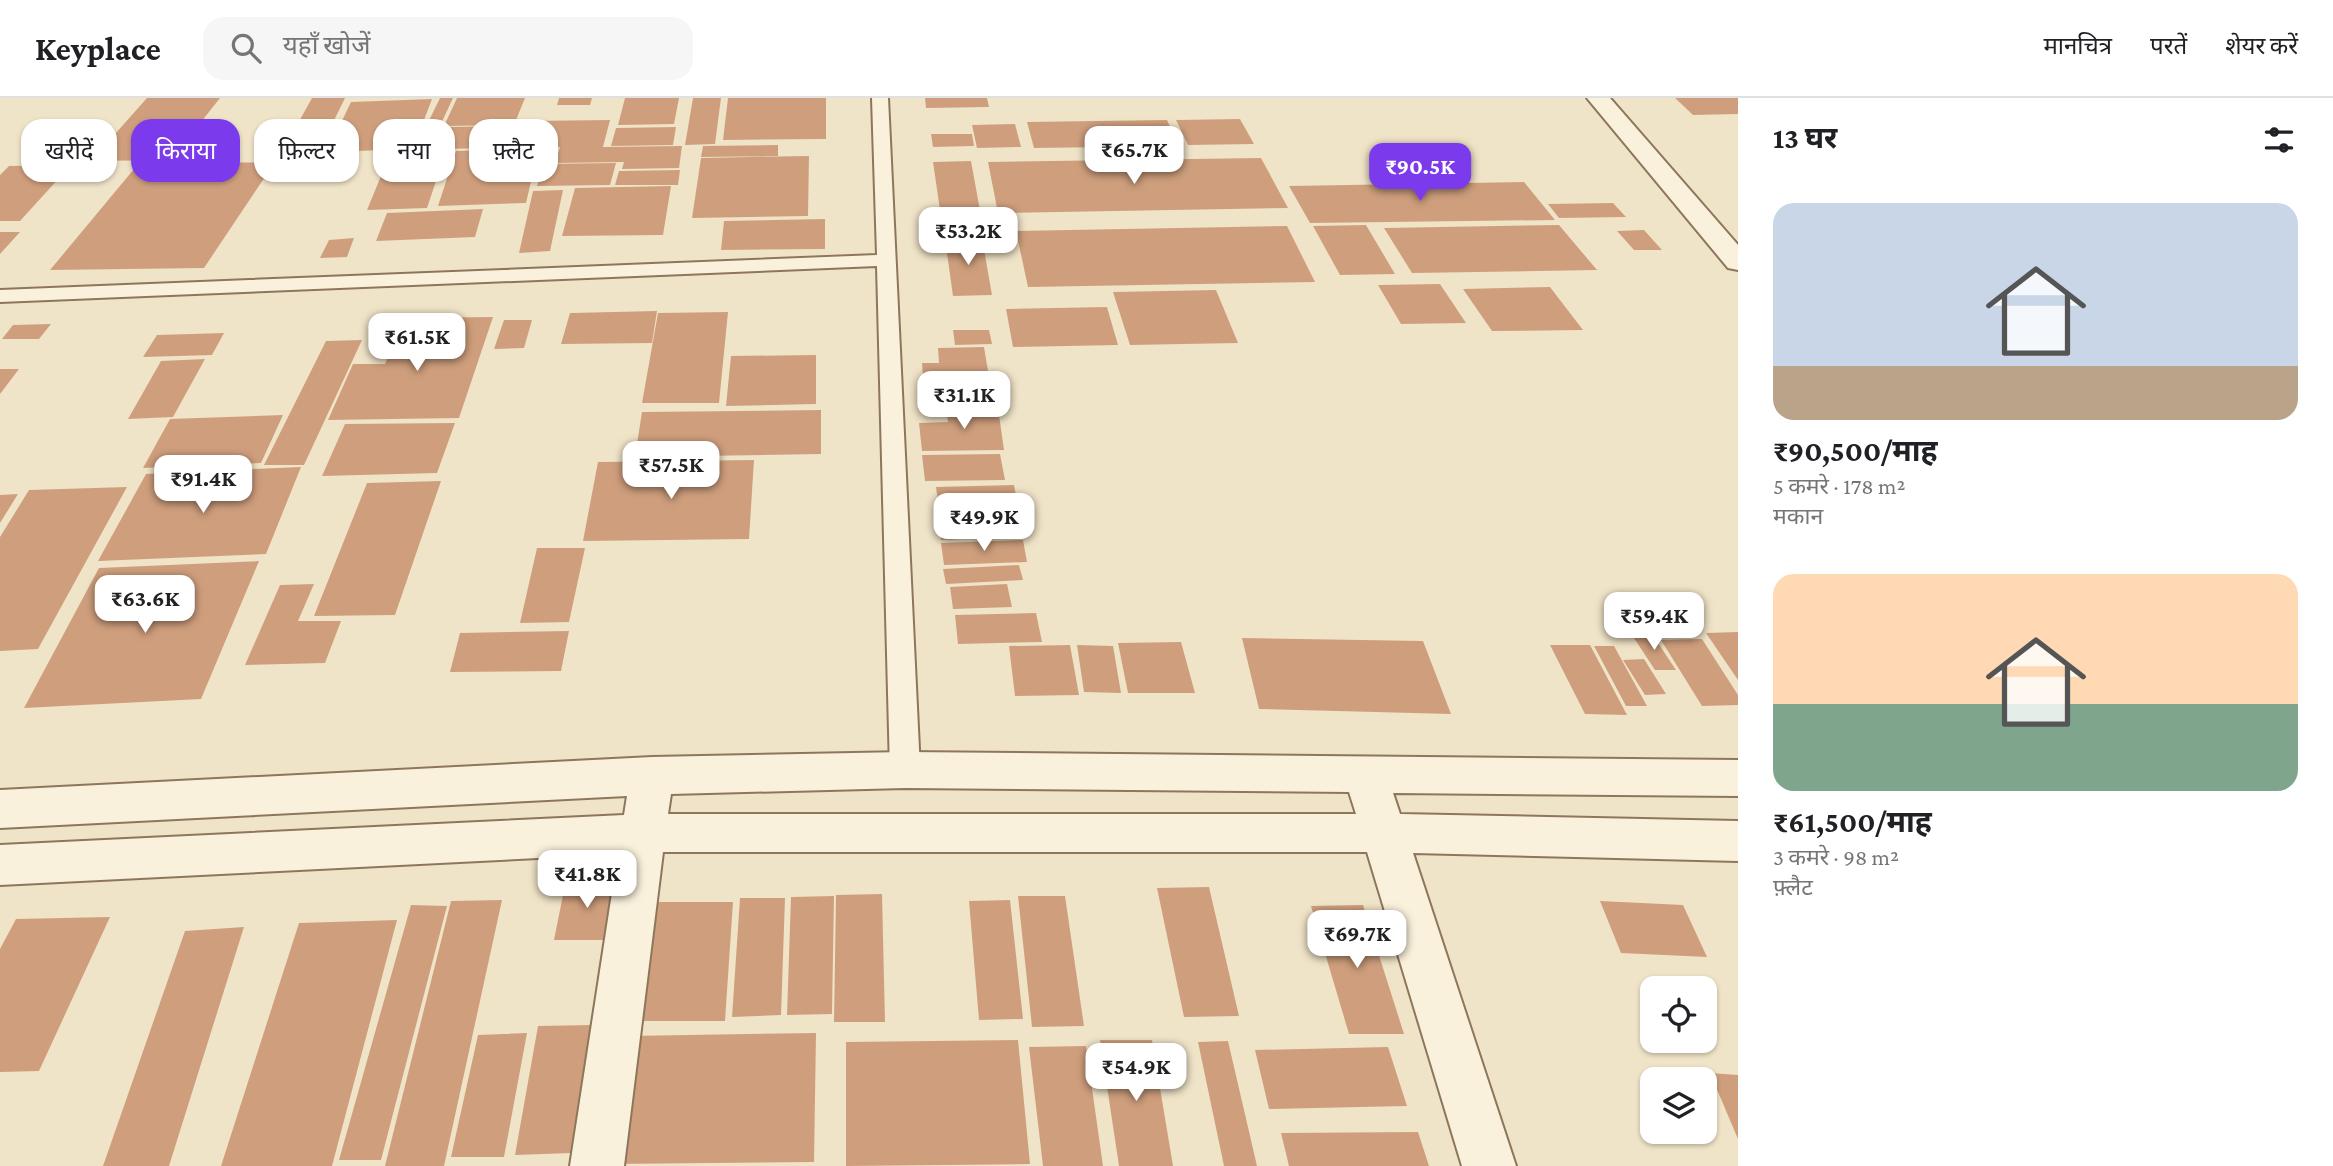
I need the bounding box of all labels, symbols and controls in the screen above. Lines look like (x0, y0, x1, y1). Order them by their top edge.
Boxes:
search box (203, 17, 693, 80)
icon: search (227, 29, 265, 67)
text: Keyplace (35, 30, 161, 67)
text: यहाँ खोजें (283, 31, 371, 60)
text: मानचित्र (2043, 32, 2112, 59)
text: परतें (2150, 32, 2187, 59)
text: शेयर करें (2225, 32, 2298, 59)
chip: खरीदें (21, 119, 117, 182)
chip: किराया (131, 119, 240, 182)
chip: फ़िल्टर (254, 119, 359, 182)
chip: नया (373, 119, 455, 182)
chip: फ़्लैट (469, 119, 558, 182)
text: 13 घर (1773, 121, 1837, 154)
icon: filters (2260, 121, 2298, 159)
pin: ₹65.7K (1077, 126, 1191, 186)
text: ₹65.7K (1101, 136, 1167, 162)
pin: ₹90.5K (1363, 144, 1477, 203)
text: ₹90.5K (1385, 153, 1455, 179)
pin: ₹53.2K (911, 208, 1025, 267)
text: ₹53.2K (935, 217, 1001, 243)
icon: home (1973, 248, 2099, 374)
pin: ₹61.5K (360, 314, 474, 373)
text: ₹61.5K (384, 323, 450, 349)
pin: ₹31.1K (907, 372, 1021, 431)
text: ₹31.1K (933, 381, 995, 407)
text: ₹90,500/माह (1773, 434, 1938, 467)
pin: ₹57.5K (614, 442, 728, 501)
text: ₹57.5K (638, 451, 704, 477)
pin: ₹91.4K (146, 456, 260, 515)
text: ₹91.4K (170, 465, 236, 491)
text: 5 कमरे · 178 m² (1773, 473, 1905, 499)
pin: ₹49.9K (927, 494, 1041, 553)
text: ₹49.9K (950, 503, 1018, 529)
text: मकान (1773, 503, 1823, 529)
pin: ₹63.6K (88, 575, 202, 635)
text: ₹63.6K (111, 585, 179, 611)
pin: ₹59.4K (1597, 592, 1711, 652)
text: ₹59.4K (1620, 602, 1688, 628)
icon: home (1973, 619, 2099, 745)
text: ₹61,500/माह (1773, 805, 1932, 838)
text: 3 कमरे · 98 m² (1773, 844, 1899, 870)
pin: ₹41.8K (530, 850, 644, 910)
text: ₹41.8K (554, 860, 620, 886)
text: फ़्लैट (1773, 874, 1813, 900)
pin: ₹69.7K (1300, 910, 1414, 970)
text: ₹69.7K (1323, 920, 1391, 946)
map controls (1640, 976, 1717, 1144)
button: locate (1640, 976, 1717, 1053)
pin: ₹54.9K (1079, 1044, 1193, 1103)
text: ₹54.9K (1101, 1053, 1171, 1079)
button: layers (1640, 1067, 1717, 1144)

